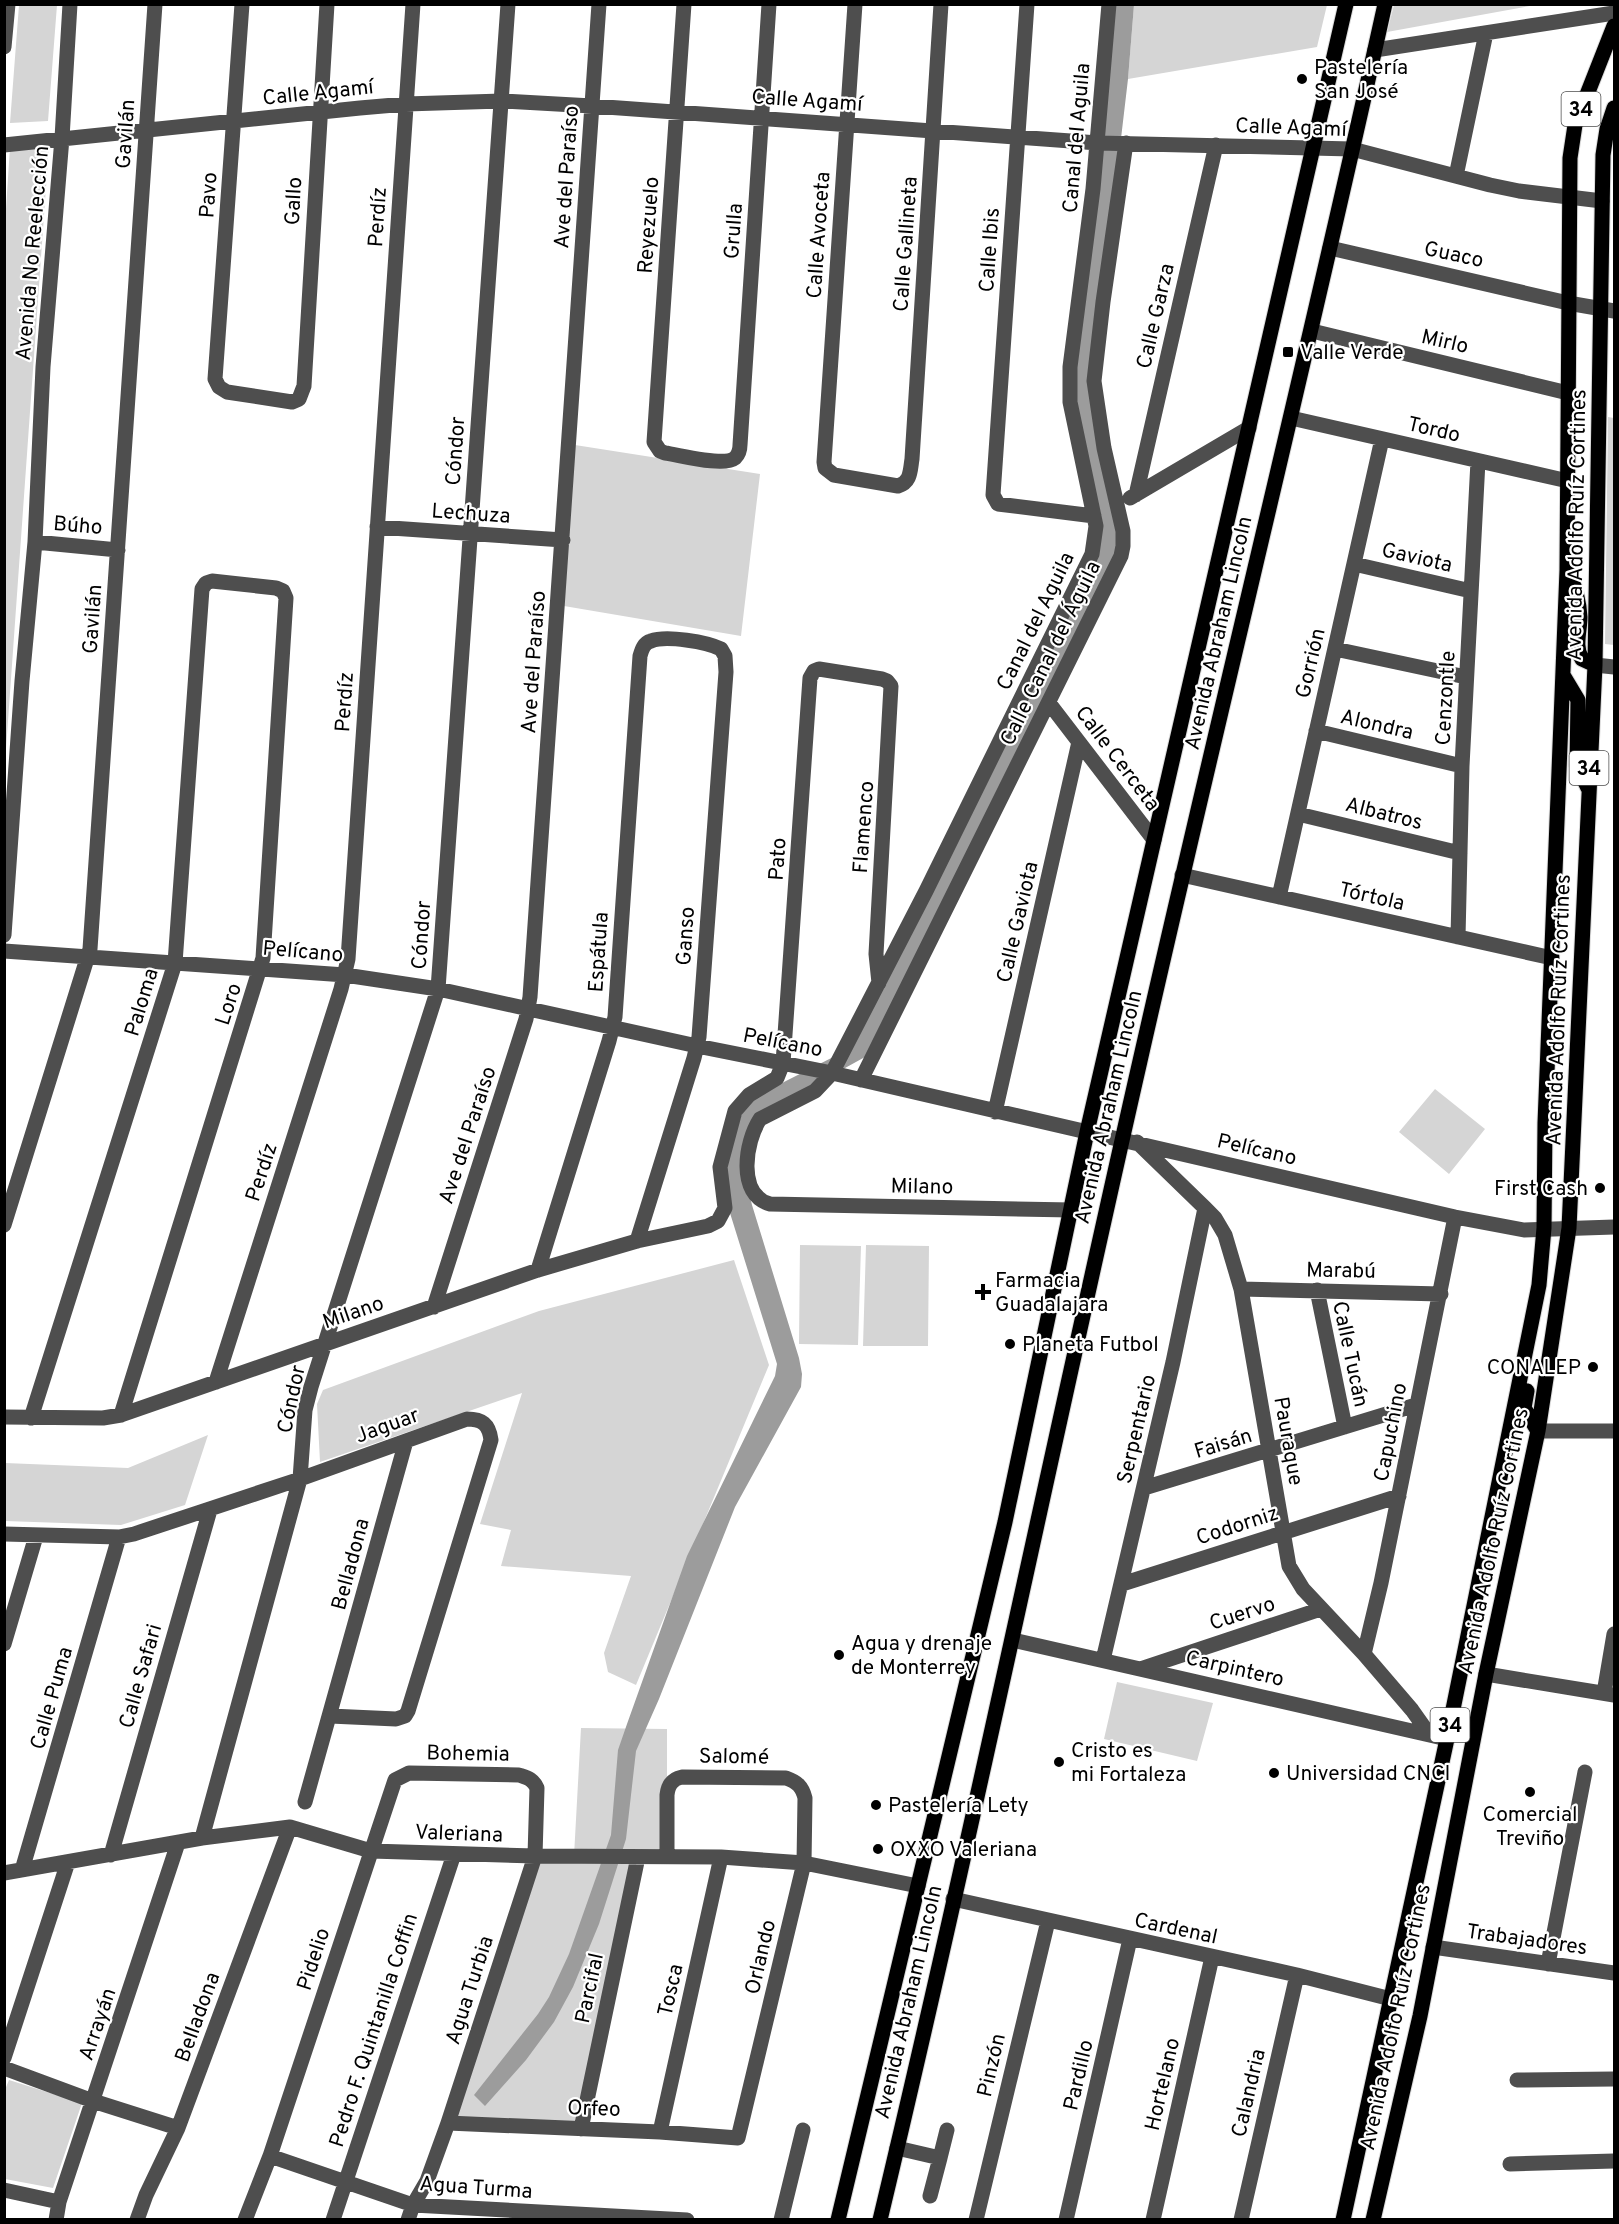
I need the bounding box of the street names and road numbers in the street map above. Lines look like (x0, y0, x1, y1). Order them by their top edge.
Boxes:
street label: Canal del Aguila (1057, 62, 1098, 214)
street label: Calle Agamí (261, 74, 377, 113)
street label: Calle Agamí (750, 84, 865, 119)
road number: 34 (1562, 92, 1600, 126)
street label: Gavilán (111, 98, 142, 170)
street label: Ave del Paraíso (549, 105, 586, 249)
street label: Calle Agamí (1235, 113, 1349, 144)
street label: Avenida No Reelección (11, 145, 56, 362)
street label: Pavo (194, 171, 225, 219)
street label: Calle Avoceta (802, 171, 837, 300)
street label: Calle Gallineta (888, 175, 925, 313)
street label: Gallo (280, 176, 309, 226)
street label: Reyezuelo (633, 176, 666, 275)
street label: Perdíz (363, 186, 394, 248)
street label: Grulla (719, 202, 750, 260)
street label: Calle Ibis (974, 207, 1007, 293)
street label: Guaco (1421, 236, 1486, 275)
street label: Calle Garza (1131, 261, 1182, 372)
street label: Mirlo (1418, 324, 1471, 361)
street label: Avenida Adolfo Ruíz Cortines (1562, 389, 1593, 661)
street label: Tordo (1405, 411, 1463, 450)
street label: Cóndor (441, 416, 472, 487)
street label: Lechuza (430, 498, 511, 531)
street label: Búho (52, 511, 104, 542)
street label: Avenida Abraham Lincoln (1179, 514, 1260, 753)
street label: Gaviota (1379, 537, 1455, 580)
street label: Canal del Aguila (991, 548, 1081, 695)
street label: Calle Canal del Águila (994, 556, 1108, 751)
street label: Gavilán (78, 583, 109, 655)
street label: Ave del Paraíso (516, 590, 553, 734)
street label: Gorrión (1290, 626, 1333, 701)
street label: Cenzontle (1431, 650, 1462, 746)
street label: Perdíz (330, 671, 361, 733)
street label: Calle Cerceta (1068, 701, 1165, 817)
street label: Alondra (1338, 704, 1416, 747)
road number: 34 (1570, 751, 1608, 785)
street label: Flamenco (848, 780, 881, 874)
street label: Albatros (1342, 792, 1425, 837)
street label: Pato (764, 837, 793, 881)
street label: Calle Gaviota (991, 859, 1046, 986)
street label: Avenida Adolfo Ruíz Cortines (1541, 874, 1578, 1146)
street label: Tórtola (1336, 877, 1407, 918)
street label: Cóndor (407, 900, 438, 971)
street label: Ganso (671, 906, 702, 966)
street label: Espátula (583, 911, 616, 993)
street label: Pelícano (261, 936, 344, 969)
street label: Paloma (119, 965, 166, 1040)
street label: Loro (210, 980, 249, 1029)
street label: Avenida Abraham Lincoln (1069, 988, 1150, 1227)
street label: Pelícano (740, 1023, 825, 1064)
street label: Ave del Paraíso (433, 1063, 503, 1208)
street label: Pelícano (1214, 1128, 1299, 1173)
street label: Perdíz (240, 1140, 285, 1205)
street label: Milano (890, 1173, 954, 1202)
street label: Marabú (1306, 1257, 1376, 1286)
street label: Milano (319, 1290, 388, 1336)
street label: Calle Tucán (1325, 1299, 1374, 1410)
street label: Cóndor (272, 1363, 313, 1436)
street label: Serpentario (1112, 1372, 1163, 1487)
street label: Capuchino (1369, 1381, 1414, 1484)
street label: Pauraque (1266, 1395, 1309, 1488)
street label: Jaguar (352, 1402, 423, 1450)
street label: Avenida Adolfo Ruíz Cortines (1453, 1406, 1536, 1677)
street label: Faisán (1191, 1423, 1256, 1466)
street label: Codorniz (1193, 1500, 1282, 1552)
street label: Belladona (326, 1515, 377, 1613)
street label: Cuervo (1206, 1591, 1279, 1638)
street label: Calle Safari (114, 1621, 169, 1732)
street label: Calle Puma (25, 1644, 80, 1753)
street label: Carpintero (1183, 1645, 1287, 1694)
road number: 34 (1430, 1708, 1470, 1742)
street label: Bohemia (426, 1740, 510, 1769)
street label: Salomé (699, 1743, 769, 1772)
street label: Valeriana (415, 1819, 503, 1850)
street label: Avenida Adolfo Ruíz Cortines (1355, 1882, 1438, 2153)
street label: Avenida Abraham Lincoln (869, 1883, 950, 2122)
street label: Cardenal (1132, 1907, 1220, 1951)
street label: Pedro F. Quintanilla Coffin (324, 1910, 425, 2151)
street label: Orlando (740, 1917, 783, 1997)
street label: Trabajadores (1465, 1919, 1589, 1962)
street label: Pidelio (292, 1925, 337, 1994)
street label: Agua Turbia (440, 1933, 501, 2048)
street label: Parcifal (570, 1951, 611, 2026)
street label: Tosca (652, 1962, 691, 2019)
street label: Belladona (170, 1969, 227, 2066)
street label: Arrayán (73, 1985, 123, 2064)
street label: Pinzón (972, 2031, 1013, 2100)
street label: Hortelano (1140, 2035, 1187, 2133)
street label: Pardillo (1058, 2037, 1101, 2113)
street label: Calandria (1226, 2047, 1273, 2140)
street label: Orfeo (567, 2095, 621, 2124)
street label: Agua Turma (418, 2171, 533, 2206)

